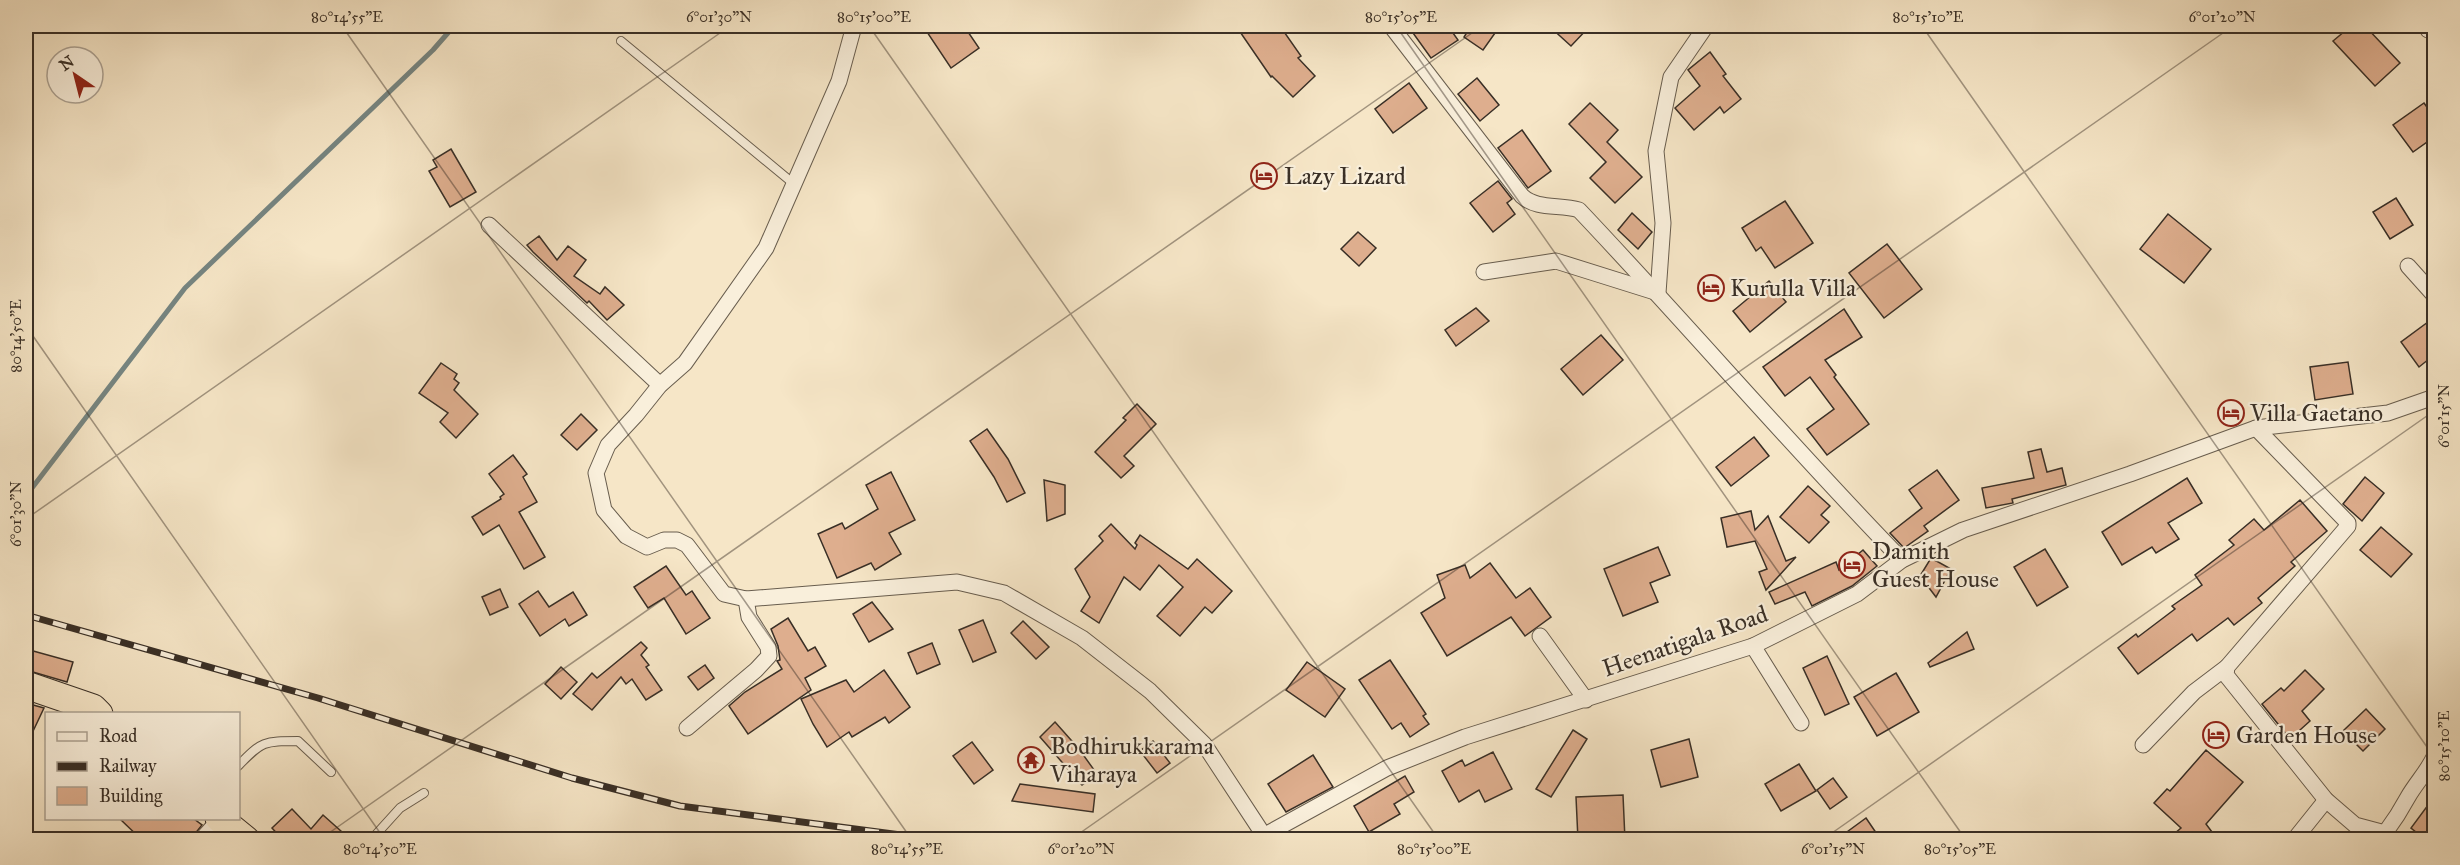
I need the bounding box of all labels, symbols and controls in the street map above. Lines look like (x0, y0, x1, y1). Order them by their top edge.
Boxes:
text: 80°14'55"E (311, 8, 383, 26)
text: 6°01'30"N (686, 8, 752, 26)
text: 80°15'00"E (837, 8, 911, 26)
text: 80°15'05"E (1365, 8, 1437, 26)
text: 80°15'10"E (1893, 8, 1964, 26)
text: 6°01'20"N (2188, 8, 2256, 26)
north arrow (45, 45, 105, 105)
text: N (56, 51, 78, 75)
hotel icon: Lazy Lizard (1249, 161, 1279, 191)
place label: Lazy Lizard (1284, 161, 1406, 191)
hotel icon: Kurulla Villa (1696, 273, 1726, 303)
place label: Kurulla Villa (1730, 273, 1857, 303)
text: 80°14'50"E (7, 299, 25, 373)
text: 6°01'15"N (2435, 384, 2453, 448)
hotel icon: Villa Gaetano (2216, 398, 2246, 428)
place label: Villa Gaetano (2249, 398, 2383, 428)
text: 6°01'30"N (7, 481, 25, 547)
place label: Damith Guest House (1872, 536, 1999, 594)
hotel icon: Damith Guest House (1837, 550, 1867, 580)
street label: Heenatigala Road (1598, 599, 1772, 683)
text: 80°15'10"E (2435, 710, 2453, 781)
legend (45, 712, 240, 820)
hotel icon: Garden House (2201, 720, 2231, 750)
place label: Garden House (2236, 720, 2377, 750)
text: Road (99, 725, 137, 747)
place label: Bodhirukkarama Viharaya (1049, 731, 1215, 789)
temple icon: Bodhirukkarama Viharaya (1016, 745, 1046, 775)
text: Railway (99, 755, 157, 777)
text: Building (99, 785, 163, 808)
text: 80°14'50"E (343, 840, 417, 858)
text: 80°14'55"E (871, 840, 943, 858)
text: 6°01'20"N (1047, 840, 1115, 858)
text: 80°15'00"E (1397, 840, 1471, 858)
text: 6°01'15"N (1801, 840, 1865, 858)
text: 80°15'05"E (1924, 840, 1996, 858)

